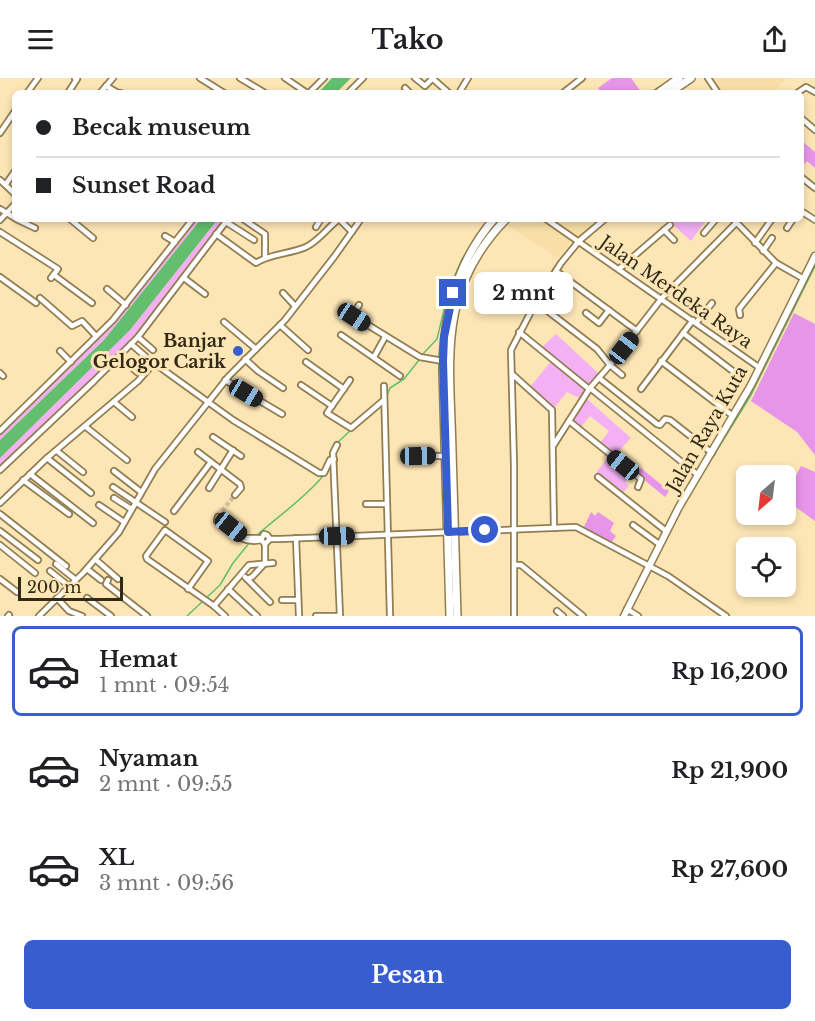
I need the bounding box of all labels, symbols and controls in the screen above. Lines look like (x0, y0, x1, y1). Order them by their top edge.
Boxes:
icon: menu (24, 23, 57, 56)
text: Tako (371, 23, 444, 56)
icon: share (758, 23, 791, 56)
text: Becak museum (72, 114, 251, 141)
text: Sunset Road (72, 172, 216, 199)
street label: Jalan Merdeka Raya (594, 230, 757, 353)
callout: 2 mnt (474, 272, 573, 314)
route end (439, 279, 466, 306)
text: 2 mnt (492, 281, 555, 305)
car (334, 300, 374, 334)
car (606, 328, 642, 368)
place label: Banjar Gelogor Carik (93, 330, 227, 373)
marker: Banjar Gelogor Carik (231, 344, 245, 358)
street label: Jalan Raya Kuta (661, 362, 752, 498)
car (226, 376, 266, 410)
car (400, 447, 436, 465)
car (603, 447, 643, 483)
north arrow (736, 465, 796, 525)
map controls (736, 465, 796, 597)
car (211, 509, 251, 545)
route start (471, 516, 498, 543)
car (319, 526, 355, 546)
button: locate (736, 537, 796, 597)
scale bar (18, 574, 123, 602)
text: 200 m (27, 577, 81, 597)
icon: car (27, 644, 81, 698)
text: Hemat (99, 646, 178, 673)
text: Rp 16,200 (671, 658, 788, 685)
text: 1 mnt · 09:54 (99, 673, 230, 697)
icon: car (27, 743, 81, 797)
text: Nyaman (99, 745, 198, 772)
text: Rp 21,900 (671, 757, 788, 784)
text: 2 mnt · 09:55 (99, 772, 233, 796)
icon: car (27, 842, 81, 896)
text: XL (99, 844, 134, 871)
text: Rp 27,600 (671, 856, 788, 883)
text: 3 mnt · 09:56 (99, 871, 234, 895)
button: Pesan (24, 940, 791, 1009)

